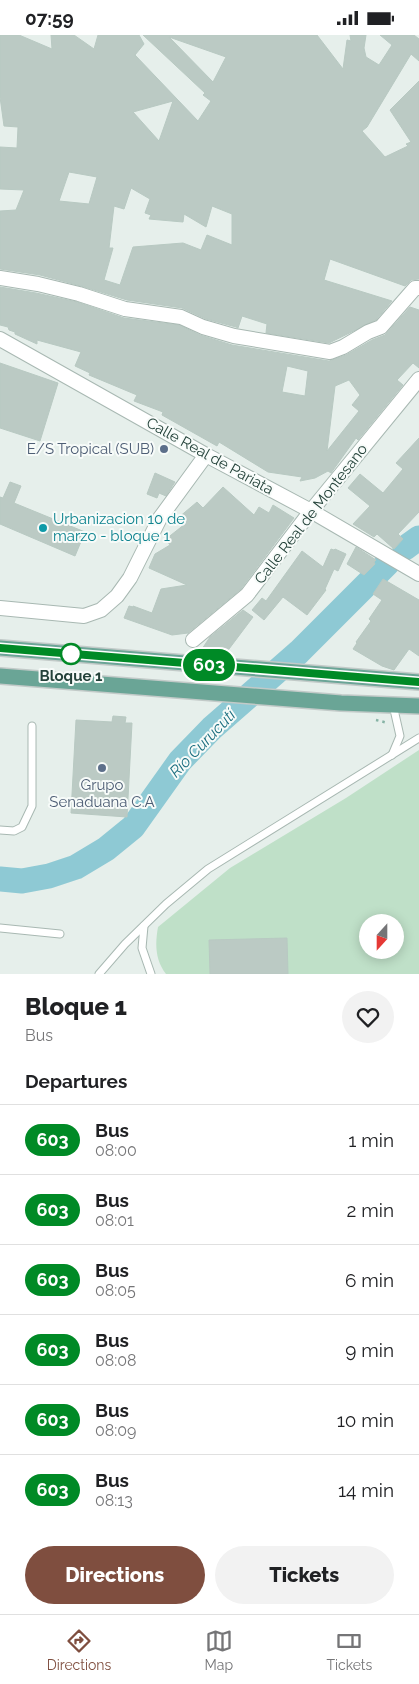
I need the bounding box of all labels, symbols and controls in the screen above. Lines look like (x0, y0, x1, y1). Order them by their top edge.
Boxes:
text: 07:59 (25, 7, 74, 29)
street label: Calle Real de Pariata (143, 414, 277, 498)
place label: E/S Tropical (SUB) (27, 440, 154, 458)
street label: Calle Real de Montesano (251, 440, 371, 588)
marker: E/S Tropical (SUB) (158, 443, 170, 455)
place label: Urbanizacion 10 de marzo - bloque 1 (53, 510, 185, 545)
marker: Urbanizacion 10 de marzo - bloque 1 (37, 522, 49, 534)
marker: Bloque 1 (60, 643, 82, 665)
line badge: 603 (180, 649, 238, 681)
text: 603 (193, 654, 225, 675)
place label: Bloque 1 (40, 667, 103, 685)
water label: Río Curucutí (165, 704, 240, 781)
marker: Grupo Senaduana C.A (96, 762, 108, 774)
place label: Grupo Senaduana C.A (49, 776, 155, 811)
north arrow (359, 914, 404, 959)
map controls (359, 914, 404, 959)
button: heart (342, 991, 394, 1043)
text: Bloque 1 (25, 992, 127, 1021)
text: Bus (25, 1026, 53, 1045)
text: Departures (25, 1070, 127, 1092)
text: Bus (95, 1119, 129, 1141)
text: 603 (36, 1129, 69, 1150)
text: 1 min (348, 1129, 394, 1151)
text: 08:00 (95, 1141, 137, 1160)
text: Bus (95, 1189, 129, 1211)
text: 603 (36, 1199, 69, 1220)
text: 2 min (347, 1199, 394, 1221)
text: 08:01 (95, 1211, 134, 1230)
text: Bus (95, 1259, 129, 1281)
text: 603 (36, 1269, 69, 1290)
text: 6 min (345, 1269, 394, 1291)
text: 08:05 (95, 1281, 136, 1300)
text: Bus (95, 1329, 129, 1351)
text: 603 (36, 1339, 69, 1360)
text: 9 min (345, 1339, 394, 1361)
text: 08:08 (95, 1351, 137, 1370)
text: Bus (95, 1399, 129, 1421)
text: 603 (36, 1409, 69, 1430)
text: 10 min (337, 1409, 394, 1431)
text: 08:09 (95, 1421, 136, 1440)
text: Bus (95, 1469, 129, 1491)
text: 603 (36, 1479, 69, 1500)
text: 14 min (338, 1479, 394, 1501)
text: 08:13 (95, 1491, 133, 1510)
button: Directions (25, 1546, 205, 1604)
button: Tickets (215, 1546, 394, 1604)
tab: Directions (47, 1627, 111, 1673)
tab: Map (205, 1627, 233, 1673)
tab: Tickets (326, 1627, 372, 1673)

